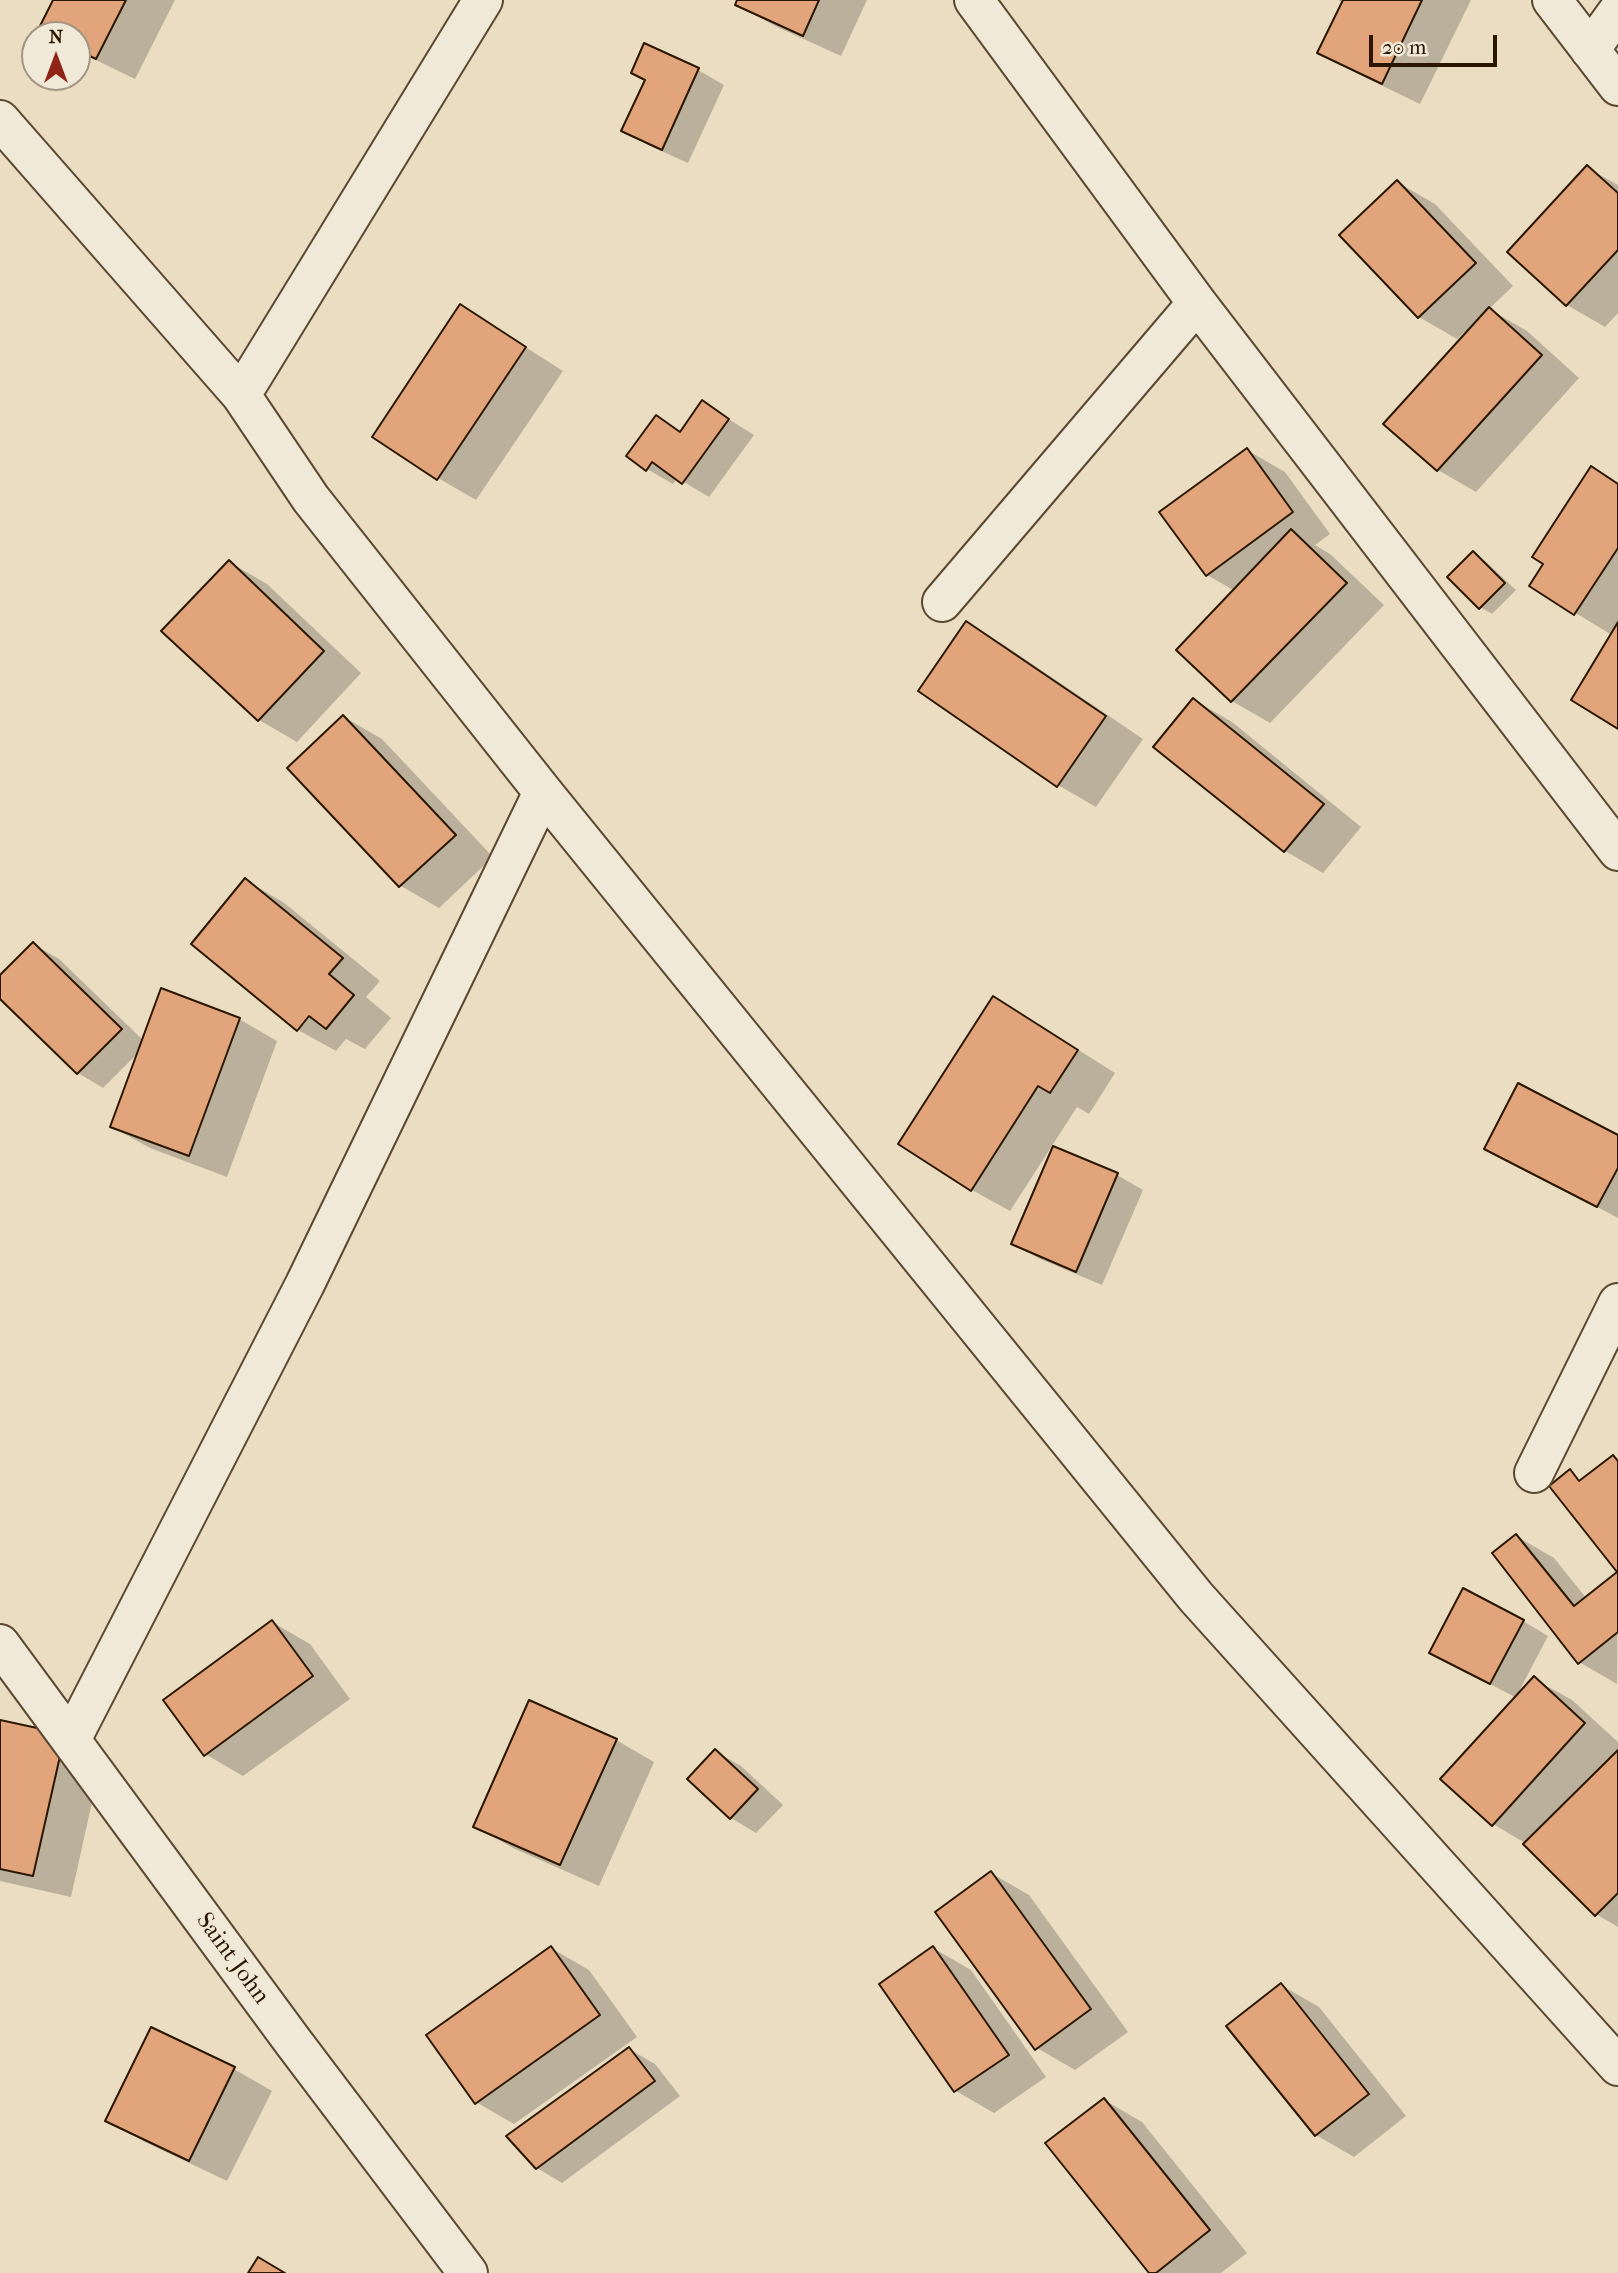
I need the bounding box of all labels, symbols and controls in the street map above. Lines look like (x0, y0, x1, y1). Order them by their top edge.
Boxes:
north arrow (21, 21, 91, 91)
scale bar (1373, 21, 1501, 65)
text: N (49, 26, 63, 48)
text: 20 m (1382, 35, 1426, 59)
street label: Saint John (189, 1908, 275, 2010)

